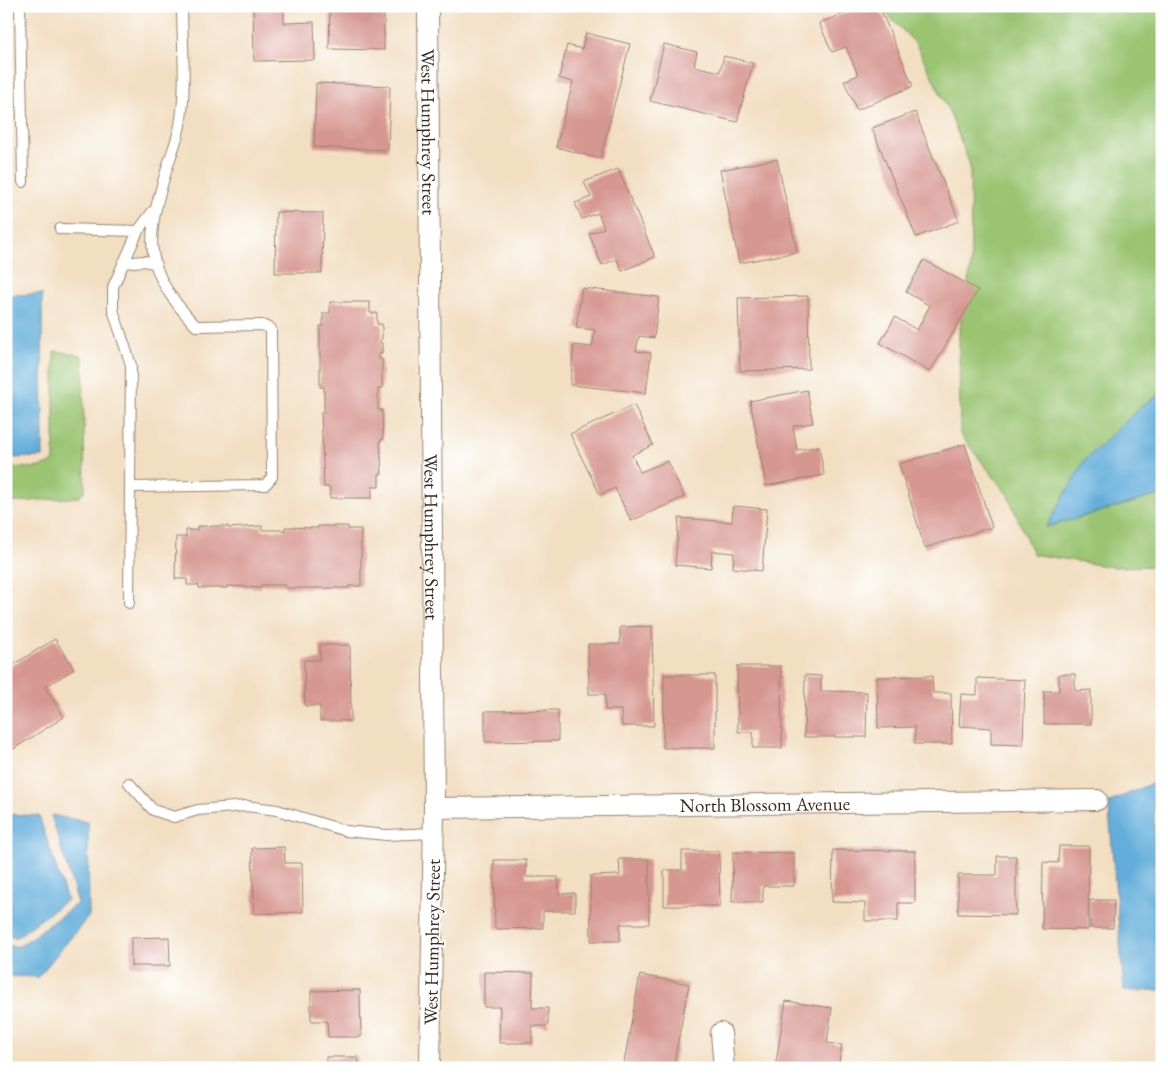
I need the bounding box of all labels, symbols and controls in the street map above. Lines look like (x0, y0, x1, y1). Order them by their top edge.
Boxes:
street label: West Humphrey Street (416, 49, 442, 215)
street label: West Humphrey Street (419, 454, 445, 620)
street label: North Blossom Avenue (680, 790, 850, 818)
street label: West Humphrey Street (418, 859, 446, 1025)

